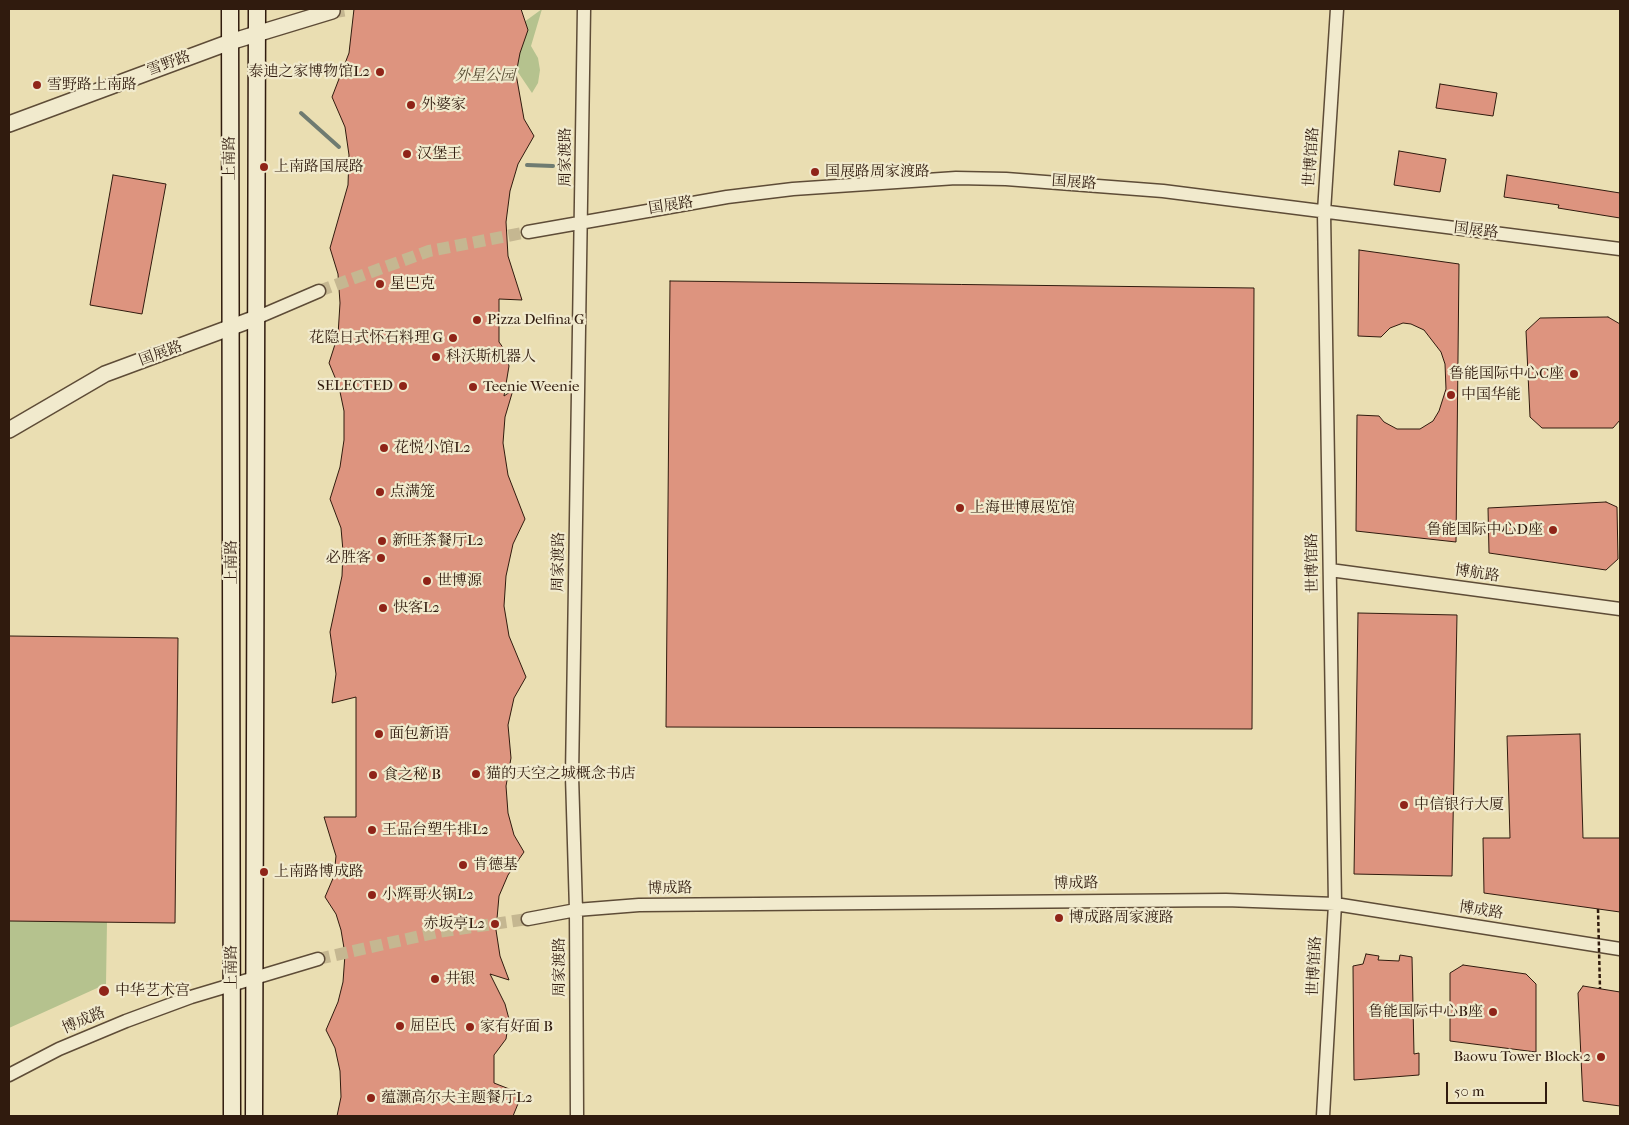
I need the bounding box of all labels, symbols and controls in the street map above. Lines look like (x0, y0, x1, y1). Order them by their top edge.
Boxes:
street label: 雪野路 (145, 48, 193, 80)
place label: 泰迪之家博物馆L2 (248, 63, 370, 81)
marker: 泰迪之家博物馆L2 (374, 66, 386, 78)
park label: 外星公园 (455, 67, 515, 85)
place label: 雪野路上南路 (47, 76, 137, 94)
marker: 雪野路上南路 (31, 79, 43, 91)
place label: 外婆家 (421, 96, 466, 114)
marker: 外婆家 (405, 99, 417, 111)
street label: 世博馆路 (1301, 126, 1323, 188)
street label: 周家渡路 (557, 127, 575, 187)
street label: 上南路 (221, 136, 239, 180)
place label: 汉堡王 (417, 145, 462, 163)
marker: 汉堡王 (401, 148, 413, 160)
place label: 上南路国展路 (274, 158, 364, 176)
marker: 上南路国展路 (258, 161, 270, 173)
place label: 国展路周家渡路 (825, 163, 930, 181)
marker: 国展路周家渡路 (809, 166, 821, 178)
street label: 国展路 (1051, 172, 1097, 194)
street label: 国展路 (647, 194, 695, 218)
street label: 国展路 (1453, 219, 1499, 243)
place label: 星巴克 (390, 275, 435, 293)
marker: 星巴克 (374, 278, 386, 290)
place label: Pizza Delfina G (487, 311, 585, 329)
marker: Pizza Delfina G (471, 314, 483, 326)
place label: 花隐日式怀石料理 G (309, 329, 443, 347)
marker: 花隐日式怀石料理 G (447, 332, 459, 344)
street label: 国展路 (137, 338, 185, 370)
place label: 科沃斯机器人 (446, 348, 536, 366)
marker: 科沃斯机器人 (430, 351, 442, 363)
place label: 鲁能国际中心C座 (1449, 365, 1564, 383)
marker: 鲁能国际中心C座 (1568, 368, 1580, 380)
place label: SELECTED (317, 377, 393, 395)
place label: Teenie Weenie (483, 378, 579, 396)
marker: SELECTED (397, 380, 409, 392)
marker: Teenie Weenie (467, 381, 479, 393)
place label: 中国华能 (1461, 386, 1521, 404)
marker: 中国华能 (1445, 389, 1457, 401)
place label: 花悦小馆L2 (394, 439, 471, 457)
marker: 花悦小馆L2 (378, 442, 390, 454)
place label: 点满笼 (390, 483, 435, 501)
marker: 点满笼 (374, 486, 386, 498)
place label: 上海世博展览馆 (970, 499, 1075, 517)
marker: 上海世博展览馆 (954, 502, 966, 514)
place label: 鲁能国际中心D座 (1427, 521, 1543, 539)
marker: 鲁能国际中心D座 (1547, 524, 1559, 536)
place label: 新旺茶餐厅L2 (392, 532, 484, 550)
street label: 周家渡路 (549, 532, 569, 592)
street label: 世博馆路 (1303, 533, 1323, 593)
marker: 新旺茶餐厅L2 (376, 535, 388, 547)
street label: 上南路 (223, 540, 241, 584)
place label: 必胜客 (326, 549, 371, 567)
marker: 必胜客 (375, 552, 387, 564)
street label: 博航路 (1453, 562, 1501, 586)
place label: 世博源 (437, 572, 482, 590)
marker: 世博源 (421, 575, 433, 587)
place label: 快客L2 (393, 599, 440, 617)
marker: 快客L2 (377, 602, 389, 614)
place label: 面包新语 (389, 725, 449, 743)
marker: 面包新语 (373, 728, 385, 740)
place label: 猫的天空之城概念书店 (486, 765, 636, 783)
place label: 食之秘 B (383, 766, 441, 784)
marker: 猫的天空之城概念书店 (470, 768, 482, 780)
marker: 食之秘 B (367, 769, 379, 781)
place label: 中信银行大厦 (1414, 796, 1504, 814)
marker: 中信银行大厦 (1398, 799, 1410, 811)
place label: 王品台塑牛排L2 (382, 821, 489, 839)
marker: 王品台塑牛排L2 (366, 824, 378, 836)
place label: 肯德基 (473, 856, 518, 874)
marker: 肯德基 (457, 859, 469, 871)
place label: 上南路博成路 (274, 863, 364, 881)
marker: 上南路博成路 (258, 866, 270, 878)
street label: 博成路 (1053, 875, 1099, 893)
street label: 博成路 (647, 880, 693, 898)
place label: 小辉哥火锅L2 (382, 886, 474, 904)
marker: 小辉哥火锅L2 (366, 889, 378, 901)
street label: 博成路 (1457, 899, 1505, 923)
place label: 博成路周家渡路 (1069, 909, 1174, 927)
marker: 博成路周家渡路 (1053, 912, 1065, 924)
place label: 赤坂亭L2 (423, 915, 485, 933)
marker: 赤坂亭L2 (489, 918, 501, 930)
street label: 世博馆路 (1304, 936, 1326, 996)
street label: 周家渡路 (551, 937, 569, 997)
street label: 上南路 (223, 945, 241, 989)
place label: 井银 (445, 970, 475, 988)
marker: 井银 (429, 973, 441, 985)
place label: 中华艺术宫 (115, 982, 190, 1000)
marker: 中华艺术宫 (97, 984, 111, 998)
place label: 鲁能国际中心B座 (1368, 1003, 1483, 1021)
street label: 博成路 (60, 1004, 108, 1038)
marker: 鲁能国际中心B座 (1487, 1006, 1499, 1018)
place label: 屈臣氏 (410, 1017, 455, 1035)
place label: 家有好面 B (480, 1018, 553, 1036)
marker: 屈臣氏 (394, 1020, 406, 1032)
marker: 家有好面 B (464, 1021, 476, 1033)
place label: Baowu Tower Block 2 (1454, 1048, 1591, 1066)
marker: Baowu Tower Block 2 (1595, 1051, 1607, 1063)
scale bar (1449, 1072, 1550, 1104)
text: 50 m (1454, 1082, 1484, 1100)
place label: 蕴灏高尔夫主题餐厅L2 (381, 1089, 533, 1107)
marker: 蕴灏高尔夫主题餐厅L2 (365, 1092, 377, 1104)

